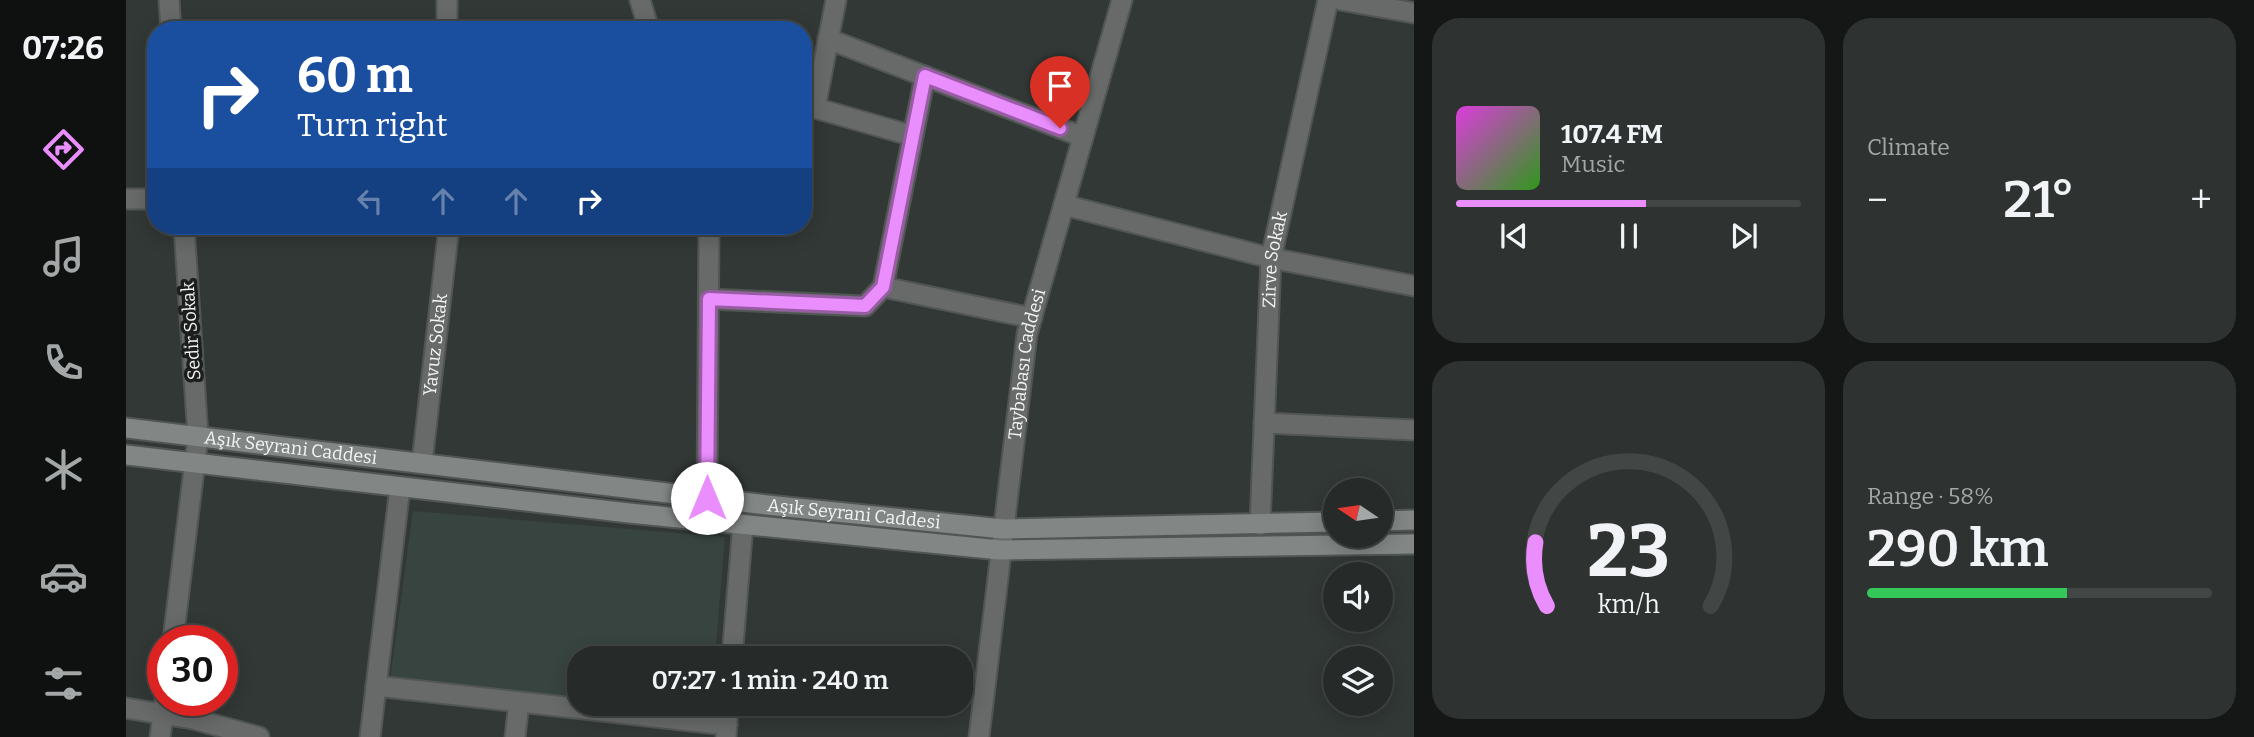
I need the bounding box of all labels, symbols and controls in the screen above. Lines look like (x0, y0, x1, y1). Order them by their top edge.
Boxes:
text: 07:26 (22, 29, 104, 67)
text: 60 m (297, 46, 413, 105)
icon: right (182, 49, 273, 140)
pin (1030, 56, 1090, 128)
icon: arrive (1041, 67, 1079, 105)
text: Turn right (297, 106, 448, 144)
text: 107.4 FM (1561, 119, 1663, 150)
icon: directions (39, 125, 88, 174)
text: Climate (1867, 133, 1950, 161)
text: Music (1561, 150, 1625, 178)
text: 21° (2003, 168, 2075, 231)
text: − (1867, 177, 1888, 223)
text: + (2190, 177, 2212, 223)
icon: left (351, 182, 389, 220)
icon: ahead (424, 182, 462, 220)
icon: ahead (497, 182, 535, 220)
icon: right (570, 182, 608, 220)
street label: Zirve Sokak (1258, 208, 1292, 308)
icon: previous (1495, 217, 1533, 255)
icon: pause (1610, 217, 1648, 255)
icon: next (1725, 217, 1763, 255)
icon: music (39, 232, 88, 281)
street label: Sedir Sokak (177, 280, 205, 381)
street label: Taybabası Caddesi (1004, 286, 1050, 441)
street label: Yavuz Sokak (419, 292, 452, 397)
icon: phone (39, 338, 88, 387)
street label: Aşık Seyrani Caddesi (203, 427, 378, 469)
icon: climate (39, 445, 88, 494)
position arrow (670, 461, 744, 535)
north arrow (1323, 478, 1393, 548)
map controls (1323, 478, 1393, 716)
text: Range · 58% (1867, 482, 1994, 510)
street label: Aşık Seyrani Caddesi (766, 494, 942, 534)
text: 23 (1587, 508, 1670, 595)
text: 290 km (1867, 517, 2049, 580)
icon: car (39, 552, 88, 601)
button: sound (1323, 562, 1393, 632)
text: km/h (1598, 590, 1660, 620)
speed limit sign: 30 (147, 625, 238, 716)
button: layers (1323, 646, 1393, 716)
icon: filters (39, 659, 88, 708)
text: 07:27 · 1 min · 240 m (651, 665, 889, 696)

